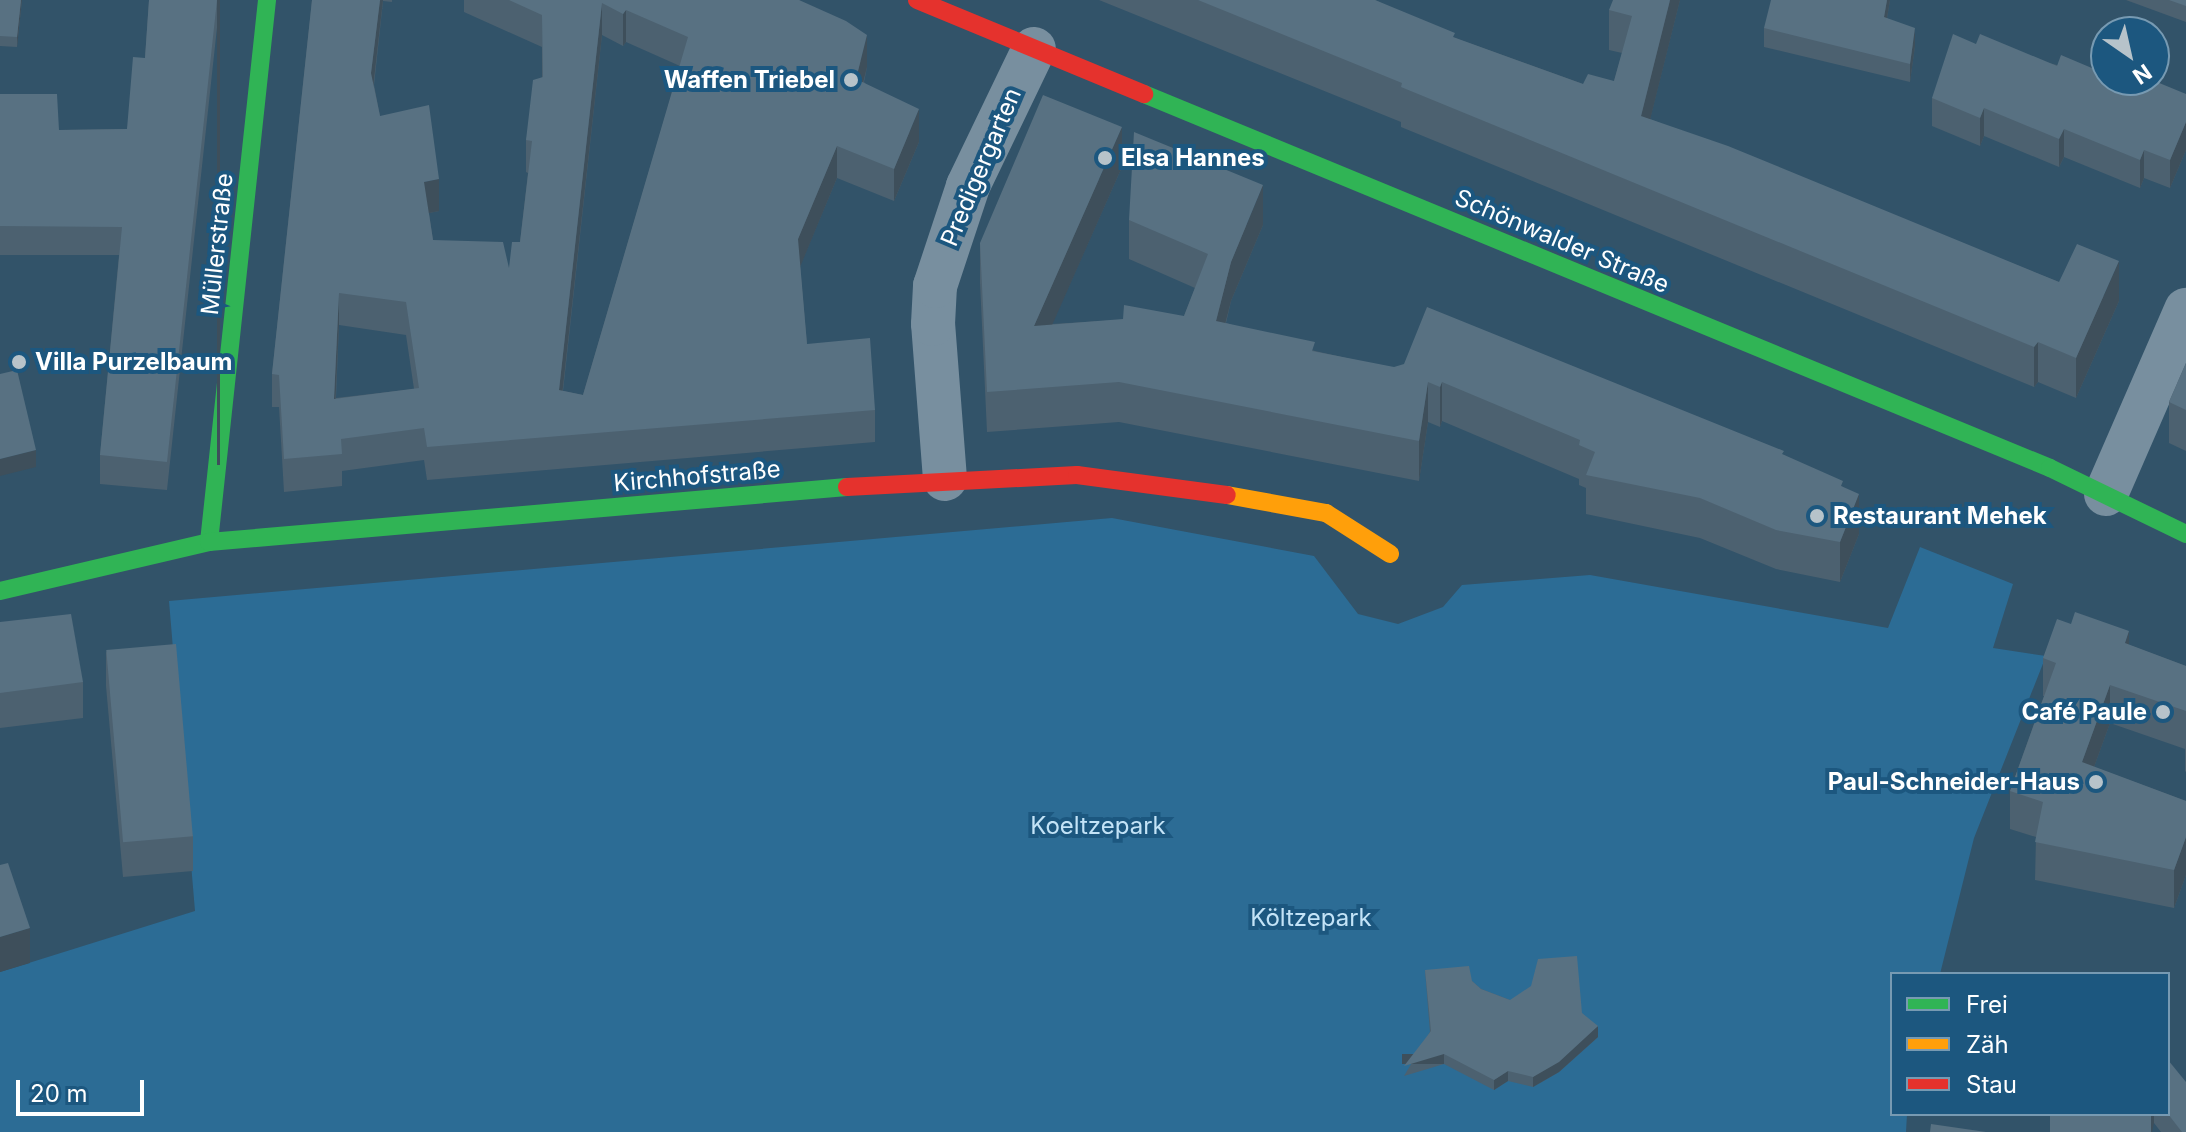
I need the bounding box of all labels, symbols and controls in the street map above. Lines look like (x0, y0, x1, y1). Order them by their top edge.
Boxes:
north arrow (2090, 16, 2170, 96)
text: N (2128, 59, 2157, 90)
place label: Waffen Triebel (664, 66, 835, 94)
marker: Waffen Triebel (842, 71, 860, 89)
street label: Predigergarten (935, 83, 1027, 251)
place label: Elsa Hannes (1121, 144, 1265, 172)
marker: Elsa Hannes (1096, 149, 1114, 167)
street label: Müllerstraße (195, 172, 239, 316)
street label: Schönwalder Straße (1451, 183, 1673, 299)
place label: Villa Purzelbaum (35, 348, 233, 376)
marker: Villa Purzelbaum (10, 353, 28, 371)
street label: Kirchhofstraße (612, 454, 782, 498)
place label: Restaurant Mehek (1833, 502, 2047, 530)
marker: Restaurant Mehek (1808, 507, 1826, 525)
place label: Café Paule (2021, 698, 2147, 726)
marker: Café Paule (2154, 703, 2172, 721)
place label: Paul-Schneider-Haus (1828, 768, 2080, 796)
marker: Paul-Schneider-Haus (2087, 773, 2105, 791)
park label: Koeltzepark (1030, 812, 1166, 840)
park label: Költzepark (1250, 904, 1372, 932)
legend (1890, 972, 2170, 1116)
text: Frei (1966, 990, 2008, 1019)
text: Zäh (1966, 1030, 2009, 1059)
scale bar (20, 1064, 148, 1114)
text: Stau (1966, 1070, 2017, 1099)
text: 20 m (30, 1079, 88, 1108)

